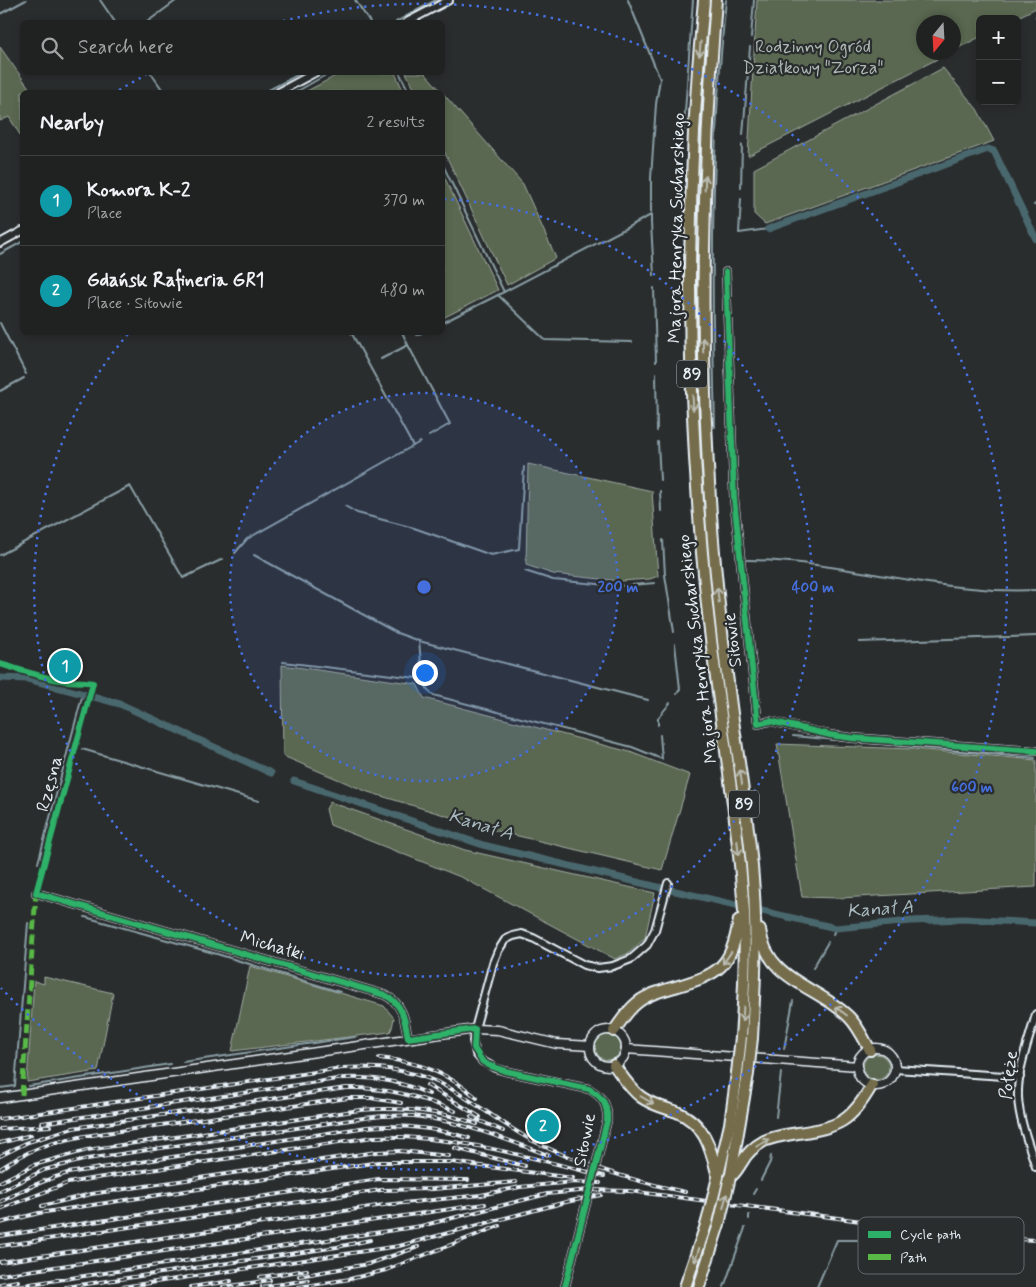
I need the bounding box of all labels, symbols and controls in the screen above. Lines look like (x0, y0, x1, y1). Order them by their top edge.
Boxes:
north arrow (916, 15, 961, 60)
map controls (976, 15, 1021, 105)
button: + (976, 15, 1021, 60)
search box (20, 20, 445, 75)
icon: search (38, 34, 66, 62)
text: Search here (78, 35, 174, 60)
park label: Rodzinny Ogród Działkowy "Zorza" (743, 35, 883, 80)
one-way arrow (695, 40, 705, 56)
button: − (976, 60, 1021, 105)
text: Nearby (40, 109, 104, 137)
text: 2 results (367, 112, 425, 133)
street label: Majora Henryka Sucharskiego (663, 112, 691, 344)
one-way arrow (700, 175, 709, 191)
text: Komora K-2 (87, 178, 190, 203)
text: 1 (52, 190, 60, 211)
text: 370 m (383, 190, 425, 211)
text: Place (87, 203, 122, 224)
text: Gdańsk Rafineria GR1 (87, 268, 264, 293)
text: 2 (52, 280, 60, 301)
text: 480 m (380, 280, 425, 301)
text: Place · Sitowie (87, 293, 183, 314)
one-way arrow (698, 338, 708, 354)
road number: 89 (677, 360, 707, 388)
one-way arrow (688, 395, 697, 411)
street label: Majora Henryka Sucharskiego (672, 533, 724, 765)
centre of rings (415, 578, 433, 596)
text: 200 m (598, 578, 639, 598)
text: 400 m (792, 578, 834, 598)
one-way arrow (713, 587, 723, 603)
street label: Sitowie (718, 611, 748, 668)
pin: 1 (49, 647, 81, 685)
your location (412, 660, 438, 686)
street label: Rzęsna (31, 753, 69, 815)
one-way arrow (735, 769, 745, 785)
text: 600 m (951, 778, 993, 798)
road number: 89 (729, 791, 759, 818)
water label: Kanał A (445, 803, 517, 847)
one-way arrow (733, 839, 743, 855)
water label: Kanał A (846, 894, 915, 924)
street label: Michałki (237, 925, 307, 967)
one-way arrow (722, 950, 732, 964)
one-way arrow (738, 1006, 747, 1022)
one-way arrow (834, 1006, 848, 1016)
street label: Połęże (994, 1049, 1024, 1101)
one-way arrow (639, 1095, 654, 1105)
pin: 2 (527, 1107, 559, 1145)
street label: Sitowie (568, 1111, 602, 1169)
one-way arrow (755, 1137, 769, 1147)
one-way arrow (721, 1193, 730, 1209)
legend (858, 1217, 1024, 1274)
text: Cycle path (900, 1226, 961, 1244)
one-way arrow (691, 1246, 701, 1262)
text: Path (900, 1249, 927, 1267)

